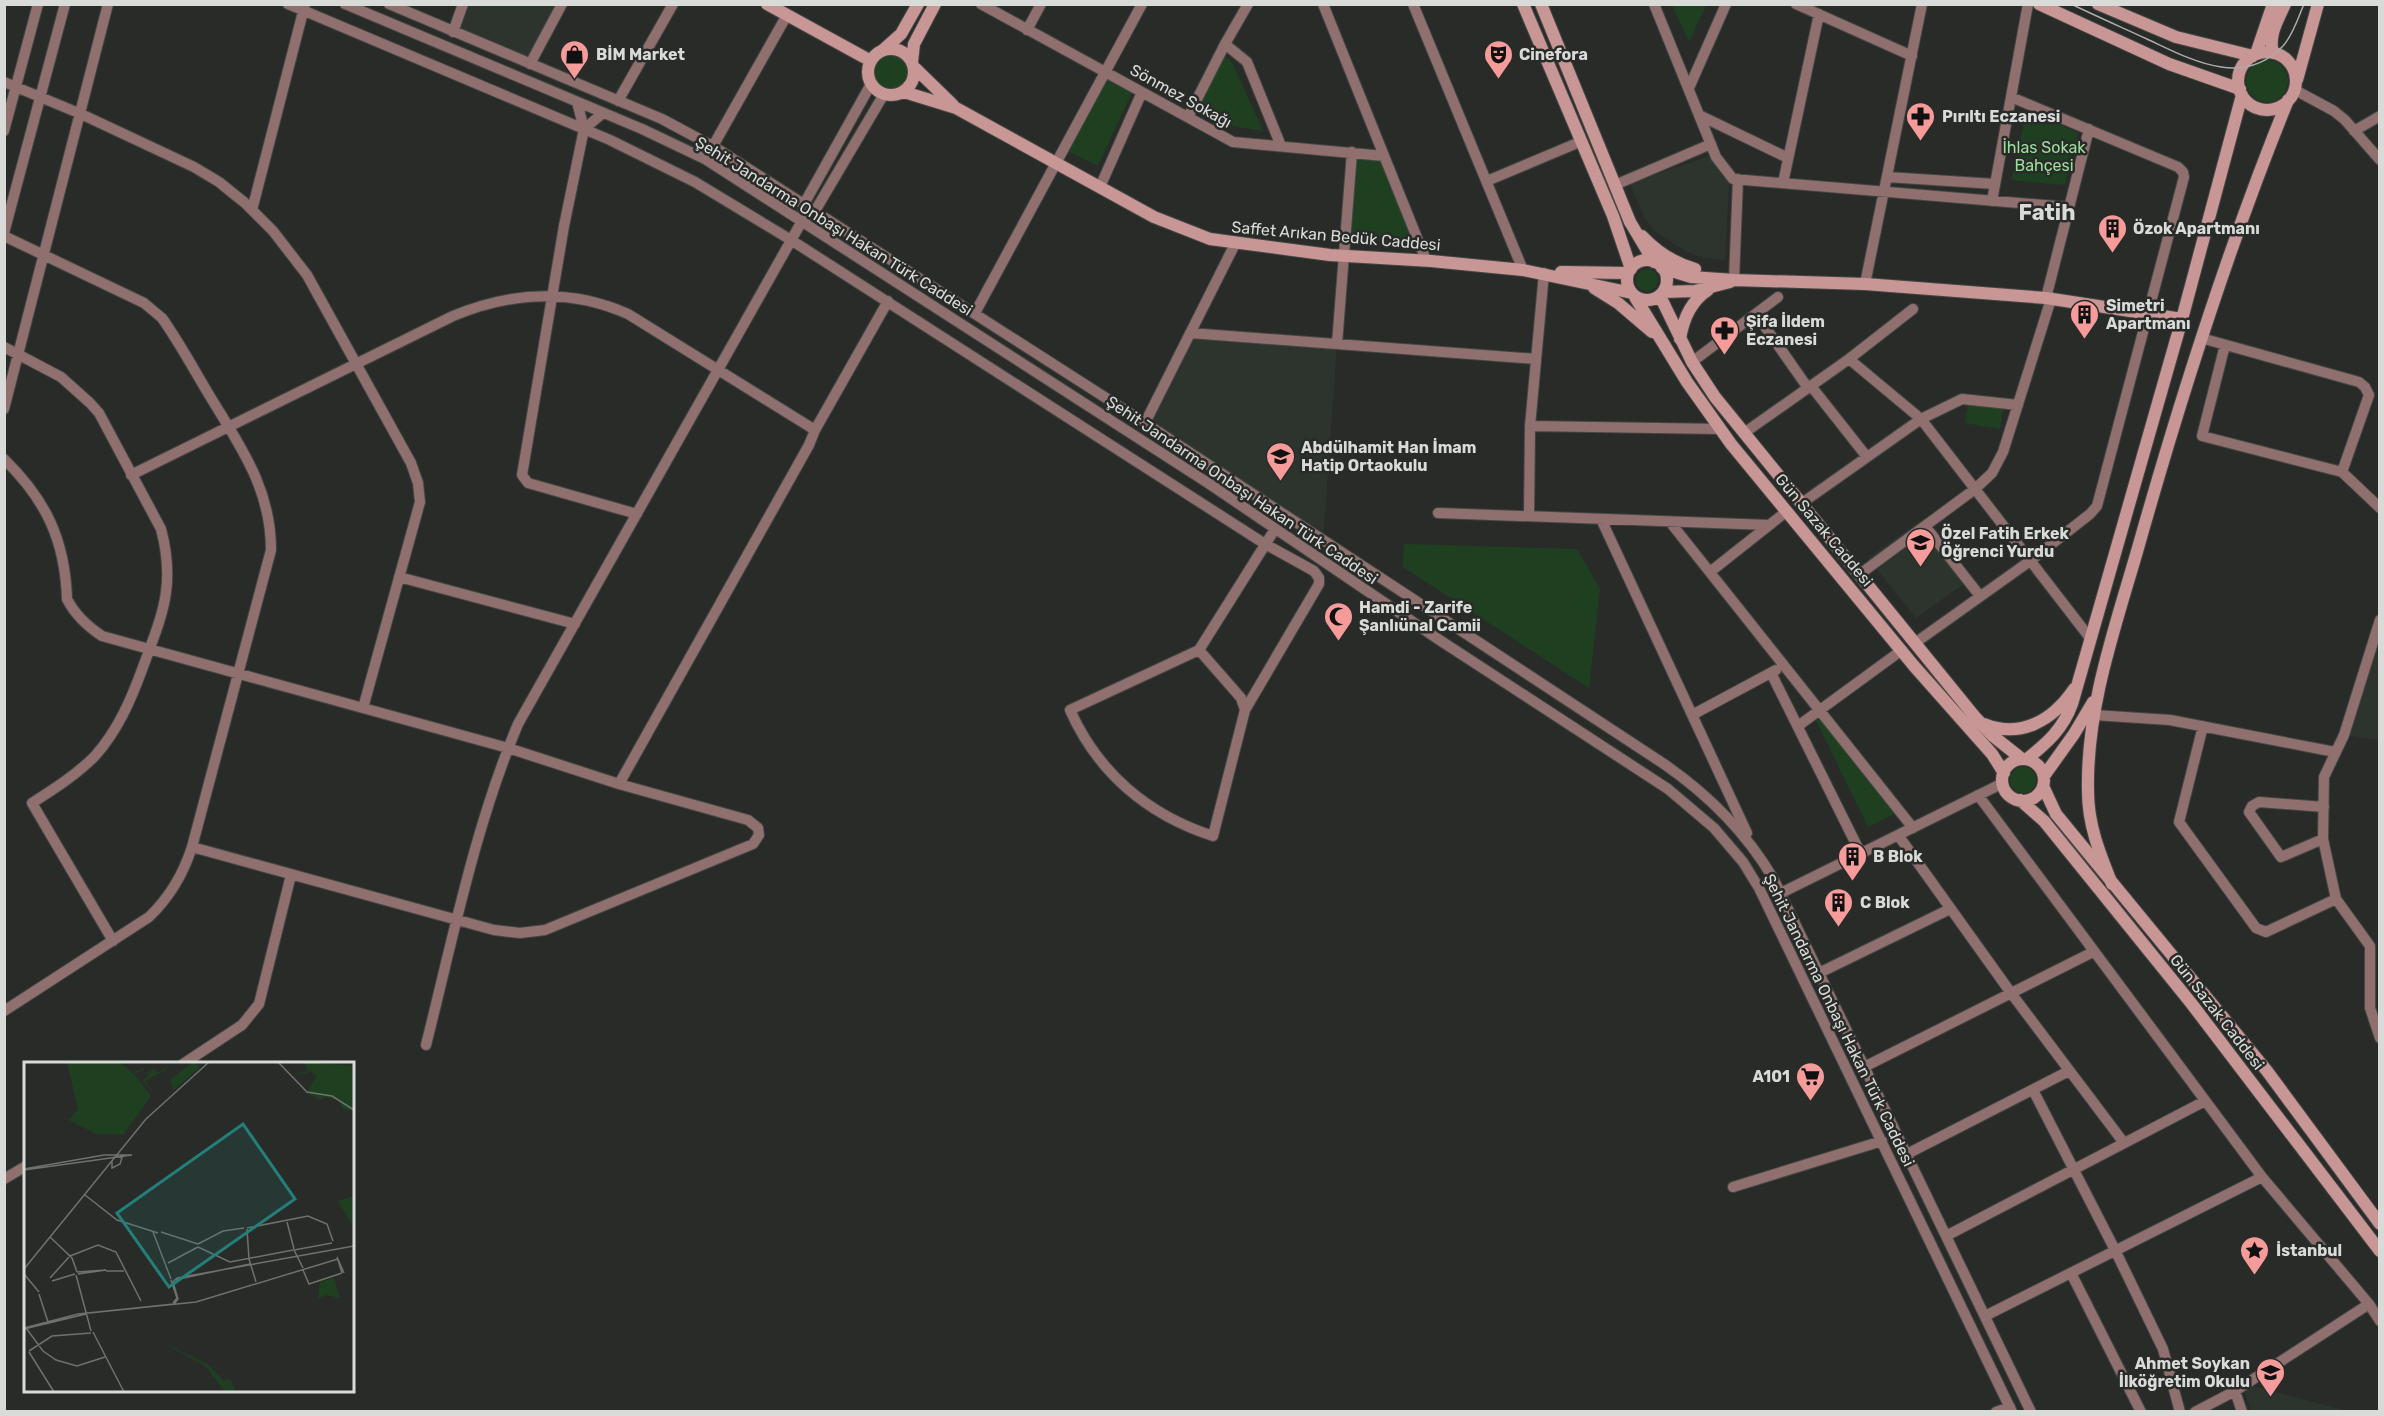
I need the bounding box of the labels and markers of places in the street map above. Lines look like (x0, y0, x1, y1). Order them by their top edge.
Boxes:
shop icon: BİM Market (559, 38, 591, 80)
theatre icon: Cinefora (1482, 38, 1514, 80)
place label: BİM Market (596, 45, 686, 64)
place label: Cinefora (1519, 45, 1588, 64)
pharmacy icon: Pırıltı Eczanesi (1905, 100, 1937, 142)
place label: Pırıltı Eczanesi (1942, 107, 2060, 126)
building icon: Özok Apartmanı (2096, 212, 2128, 254)
place label: Özok Apartmanı (2133, 218, 2260, 238)
place label: Simetri Apartmanı (2106, 296, 2191, 333)
building icon: Simetri Apartmanı (2069, 298, 2101, 340)
place label: Şifa İldem Eczanesi (1746, 312, 1825, 349)
pharmacy icon: Şifa İldem Eczanesi (1709, 314, 1741, 356)
place label: Abdülhamit Han İmam Hatip Ortaokulu (1301, 438, 1476, 475)
school or university icon: Abdülhamit Han İmam Hatip Ortaokulu (1264, 440, 1296, 482)
place label: Özel Fatih Erkek Öğrenci Yurdu (1941, 523, 2069, 561)
school or university icon: Özel Fatih Erkek Öğrenci Yurdu (1904, 526, 1936, 568)
place label: Hamdi - Zarife Şanlıünal Camii (1359, 598, 1481, 635)
mosque icon: Hamdi - Zarife Şanlıünal Camii (1322, 600, 1354, 642)
building icon: B Blok (1836, 840, 1868, 882)
place label: B Blok (1873, 847, 1923, 866)
building icon: C Blok (1823, 886, 1855, 928)
place label: C Blok (1860, 893, 1910, 912)
supermarket icon: A101 (1795, 1060, 1827, 1102)
place label: A101 (1752, 1067, 1790, 1086)
place icon: İstanbul (2239, 1234, 2271, 1276)
place label: İstanbul (2276, 1241, 2342, 1260)
place label: Ahmet Soykan İlköğretim Okulu (2119, 1354, 2250, 1391)
school or university icon: Ahmet Soykan İlköğretim Okulu (2255, 1356, 2287, 1398)

